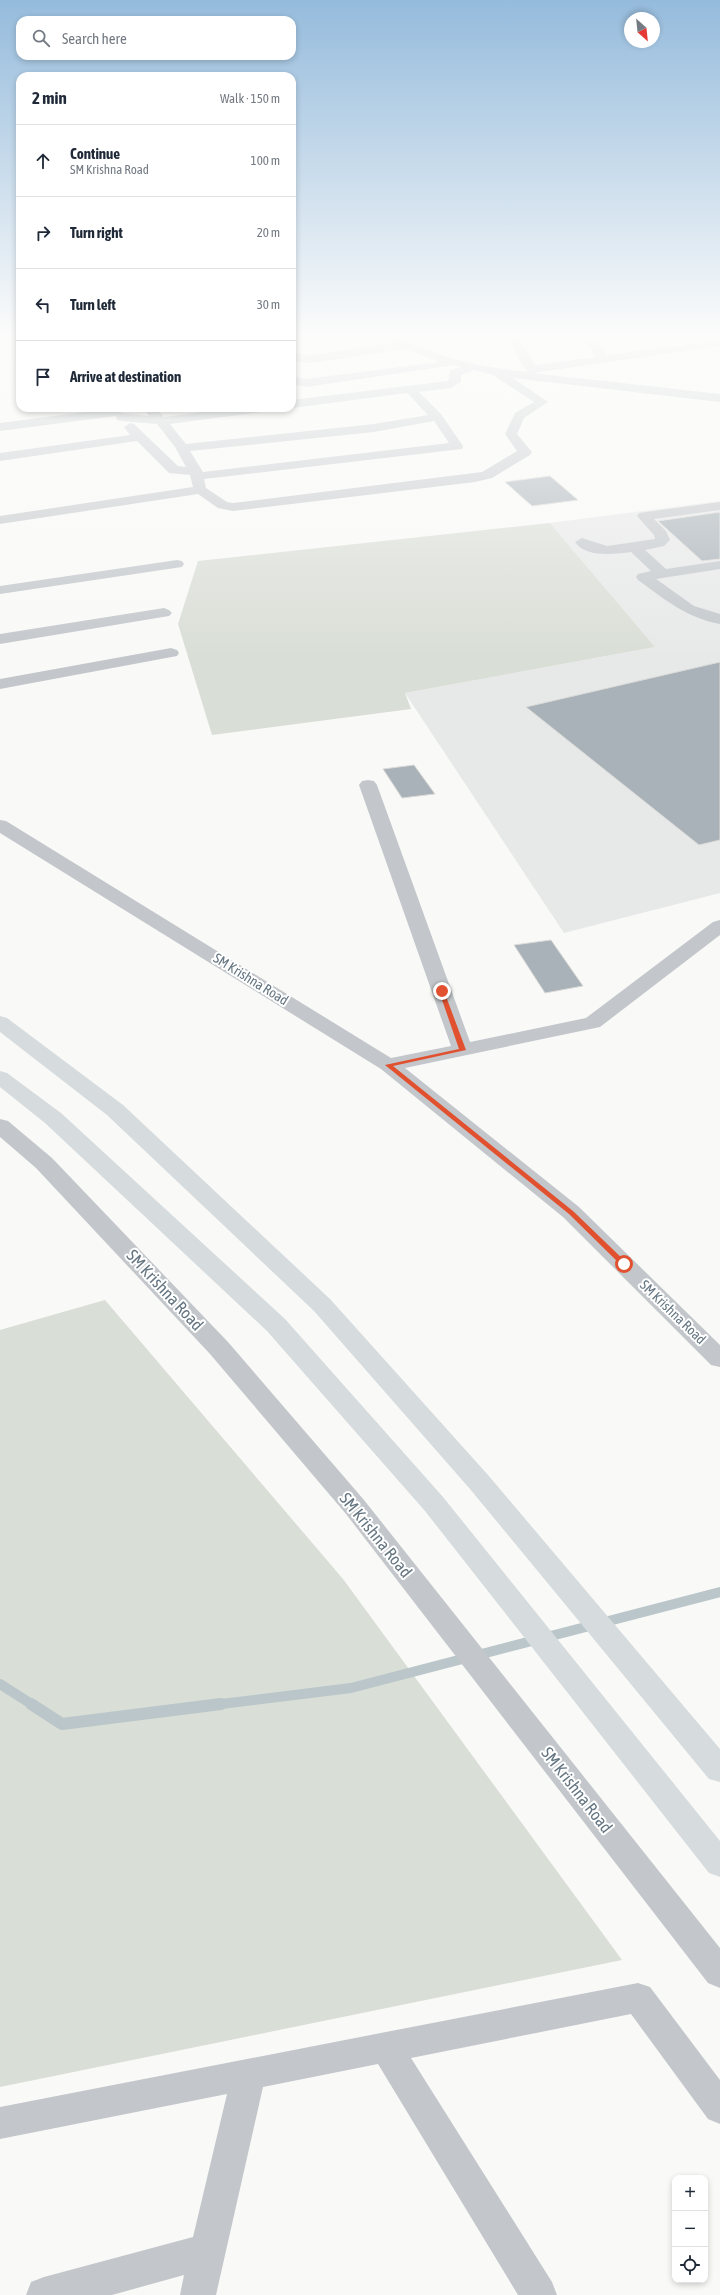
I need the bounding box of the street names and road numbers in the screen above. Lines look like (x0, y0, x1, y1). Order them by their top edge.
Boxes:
street label: SM Krishna Road (211, 950, 291, 1008)
street label: SM Krishna Road (122, 1245, 208, 1335)
street label: SM Krishna Road (637, 1277, 709, 1347)
street label: SM Krishna Road (336, 1489, 416, 1581)
street label: SM Krishna Road (537, 1743, 617, 1837)

